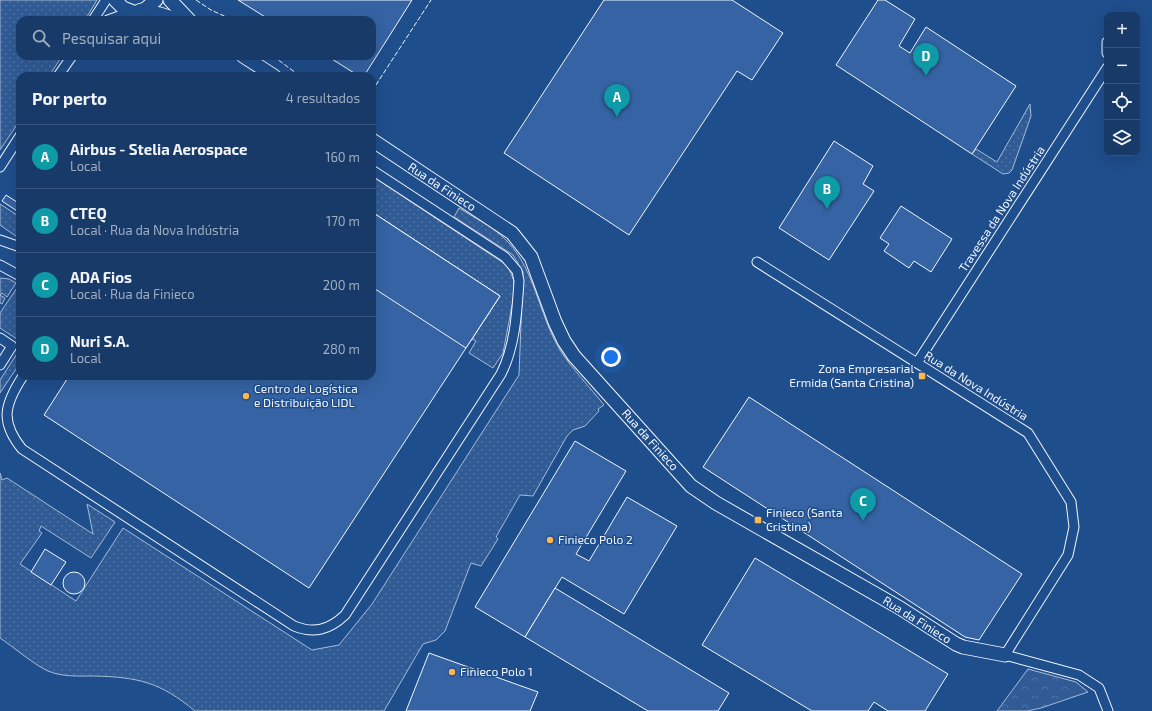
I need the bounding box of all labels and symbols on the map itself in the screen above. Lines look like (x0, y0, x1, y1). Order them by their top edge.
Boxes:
pin: D (913, 43, 939, 76)
pin: A (604, 84, 630, 117)
street label: Travessa da Nova Indústria (955, 143, 1047, 274)
street label: Rua da Finieco (406, 159, 479, 213)
pin: B (814, 176, 840, 209)
your location (601, 347, 621, 367)
street label: Rua da Nova Indústria (922, 348, 1031, 423)
place label: Zona Empresarial Ermida (Santa Cristina) (789, 361, 914, 389)
marker: Zona Empresarial Ermida (Santa Cristina) (917, 371, 927, 381)
place label: Centro de Logística e Distribuição LIDL (254, 381, 358, 410)
marker: Centro de Logística e Distribuição LIDL (241, 391, 251, 401)
street label: Rua da Finieco (619, 406, 682, 473)
pin: C (850, 488, 876, 521)
place label: Finieco (Santa Cristina) (766, 505, 843, 533)
marker: Finieco (Santa Cristina) (753, 515, 763, 525)
place label: Finieco Polo 2 (558, 532, 633, 546)
marker: Finieco Polo 2 (545, 535, 555, 545)
street label: Rua da Finieco (881, 593, 955, 646)
place label: Finieco Polo 1 (460, 664, 533, 678)
marker: Finieco Polo 1 (447, 667, 457, 677)

